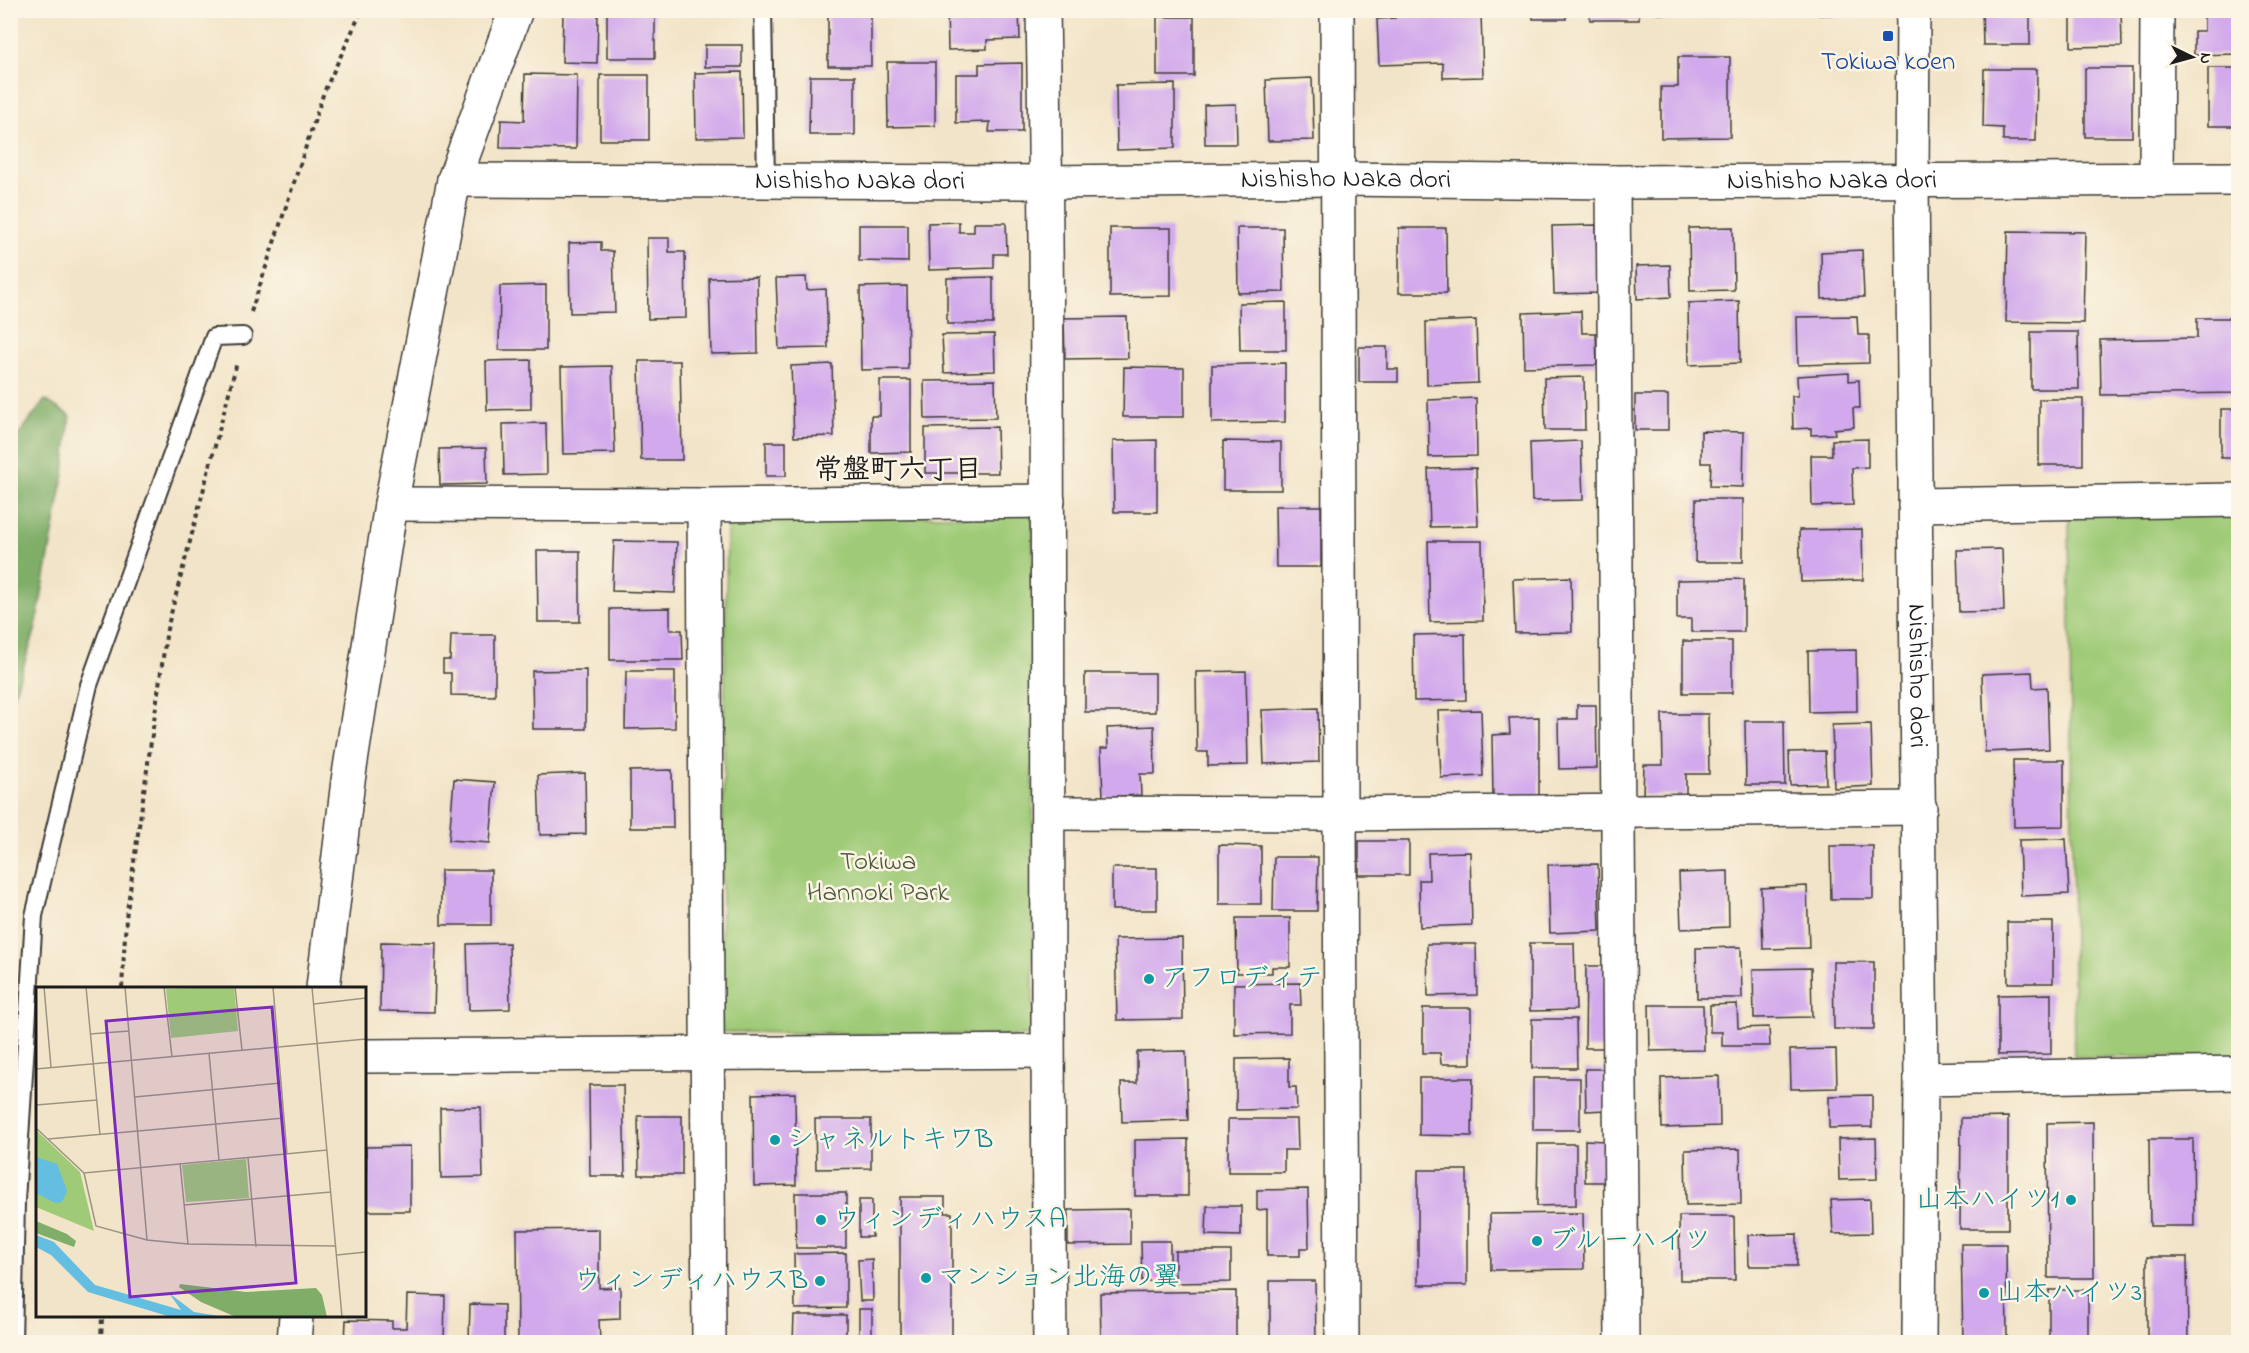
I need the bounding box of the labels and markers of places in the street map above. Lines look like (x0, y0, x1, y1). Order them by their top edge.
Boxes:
marker: Tokiwa koen (1881, 29, 1895, 43)
place label: Tokiwa koen (1821, 43, 1955, 82)
place label: アフロディテ (1161, 960, 1323, 999)
marker: アフロディテ (1142, 972, 1156, 986)
place label: シャネルトキワB (787, 1121, 993, 1160)
marker: シャネルトキワB (768, 1133, 782, 1147)
place label: 山本ハイツ1 (1915, 1181, 2059, 1220)
marker: 山本ハイツ1 (2064, 1193, 2078, 1207)
place label: ウィンディハウスA (833, 1201, 1066, 1240)
marker: ウィンディハウスA (814, 1213, 828, 1227)
place label: ブルーハイツ (1549, 1222, 1711, 1261)
marker: ブルーハイツ (1530, 1234, 1544, 1248)
place label: マンション北海の翼 (938, 1259, 1180, 1298)
place label: ウィンディハウスB (574, 1262, 808, 1301)
marker: マンション北海の翼 (919, 1271, 933, 1285)
marker: ウィンディハウスB (813, 1274, 827, 1288)
place label: 山本ハイツ3 (1996, 1274, 2142, 1313)
marker: 山本ハイツ3 (1977, 1286, 1991, 1300)

